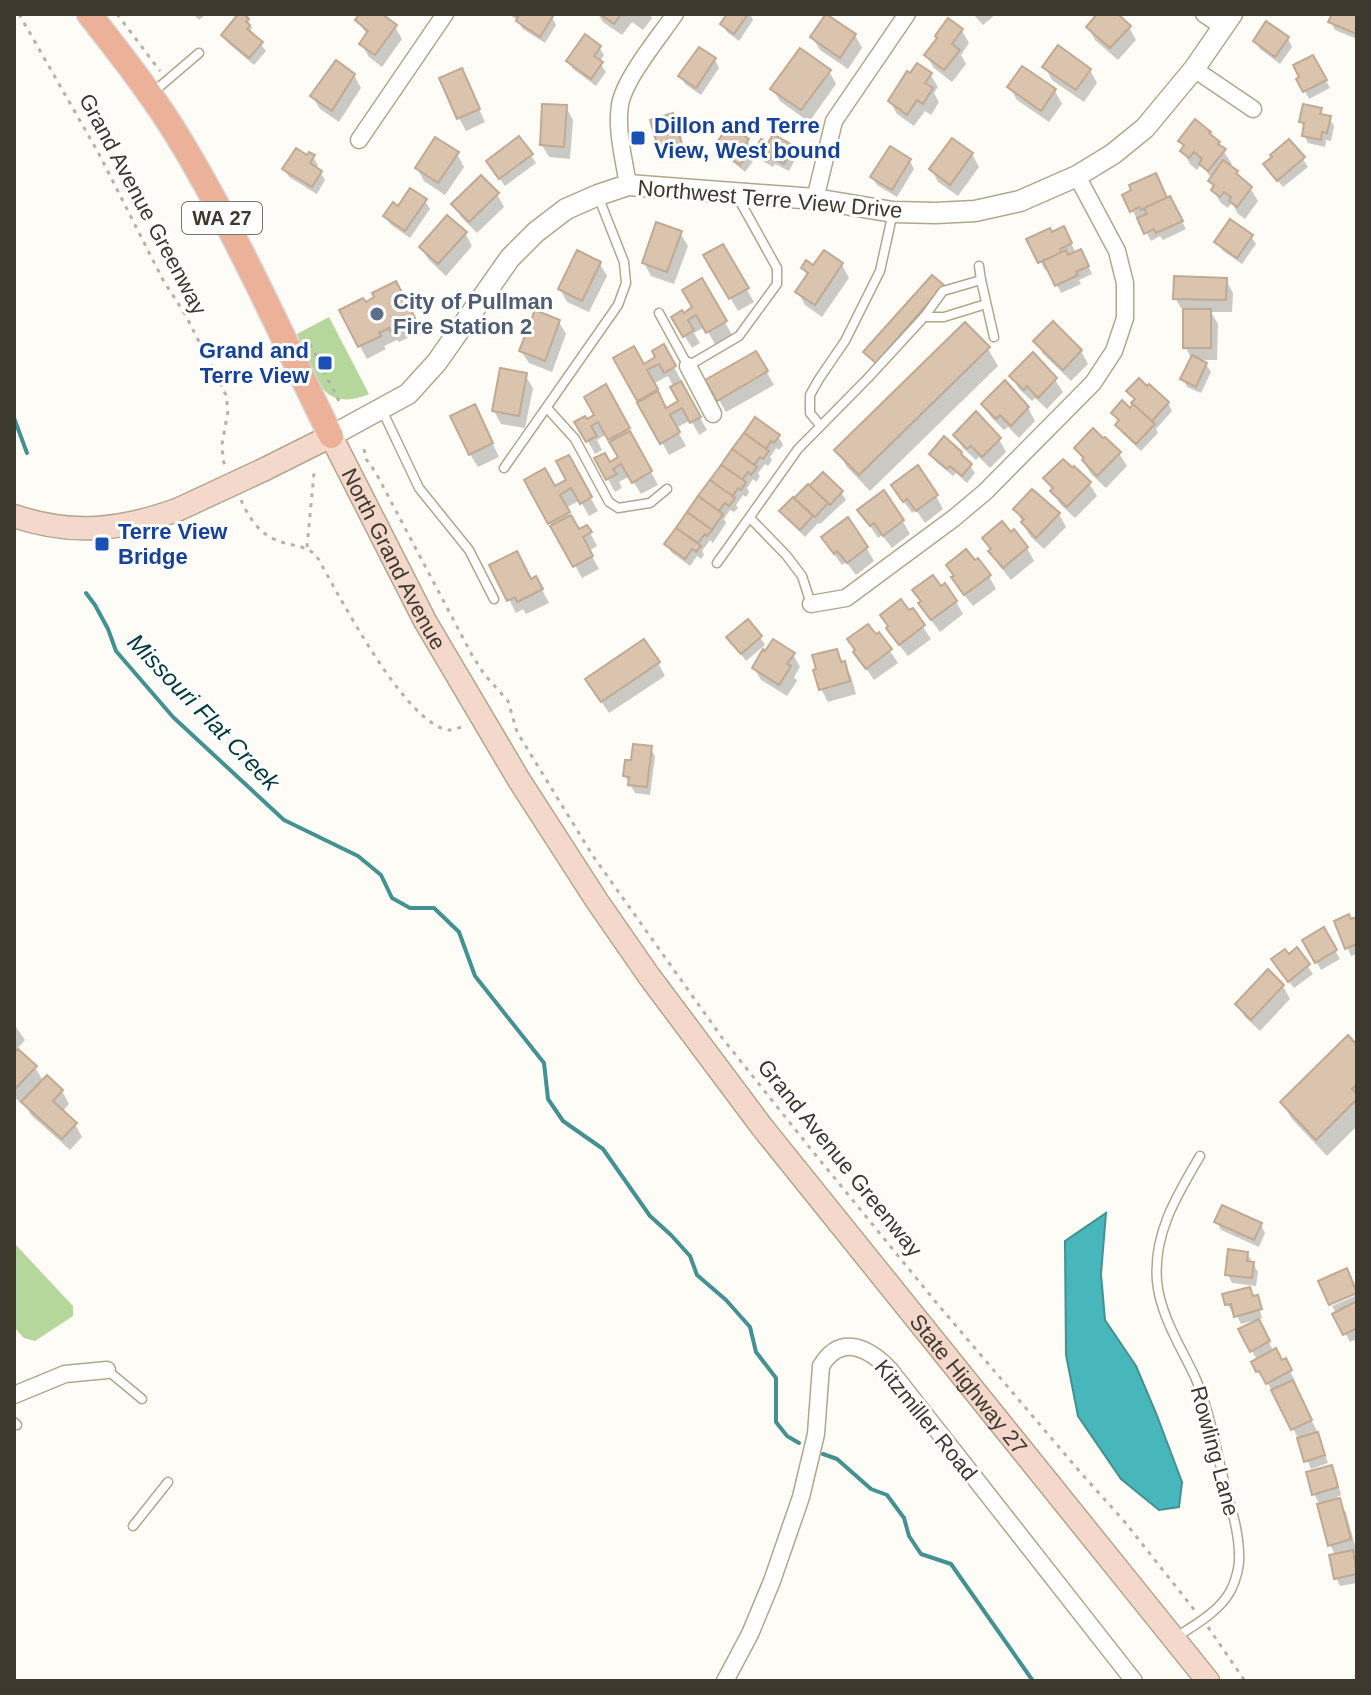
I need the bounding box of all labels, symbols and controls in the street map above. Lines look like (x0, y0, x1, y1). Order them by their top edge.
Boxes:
street label: Grand Avenue Greenway (74, 89, 212, 319)
place label: Dillon and Terre View, West bound (654, 113, 841, 163)
marker: Dillon and Terre View, West bound (629, 129, 647, 147)
street label: Northwest Terre View Drive (637, 175, 903, 223)
road number: WA 27 (182, 202, 262, 234)
place label: City of Pullman Fire Station 2 (393, 289, 553, 339)
marker: City of Pullman Fire Station 2 (368, 305, 386, 323)
place label: Grand and Terre View (199, 338, 310, 388)
marker: Grand and Terre View (316, 354, 334, 372)
street label: North Grand Avenue (337, 464, 451, 654)
place label: Terre View Bridge (118, 519, 228, 569)
marker: Terre View Bridge (93, 535, 111, 553)
water label: Missouri Flat Creek (122, 628, 287, 797)
street label: Grand Avenue Greenway (753, 1054, 927, 1262)
street label: State Highway 27 (905, 1309, 1033, 1459)
street label: Kitzmiller Road (870, 1355, 982, 1485)
street label: Rowling Lane (1186, 1383, 1244, 1519)

